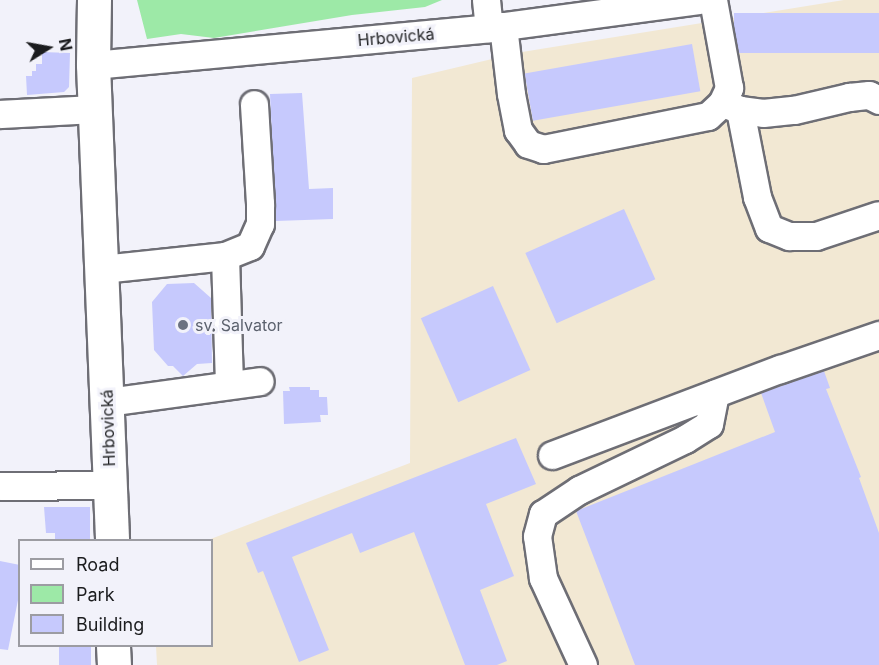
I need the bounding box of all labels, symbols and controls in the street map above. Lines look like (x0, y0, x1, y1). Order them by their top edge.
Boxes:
north arrow (18, 18, 78, 78)
street label: Hrbovická (357, 24, 435, 50)
text: N (55, 37, 77, 52)
place label: sv. Salvator (195, 315, 283, 335)
marker: sv. Salvator (176, 318, 190, 332)
street label: Hrbovická (97, 389, 119, 467)
legend (18, 539, 213, 647)
text: Road (76, 554, 119, 575)
text: Park (76, 584, 115, 605)
text: Building (76, 614, 144, 635)

